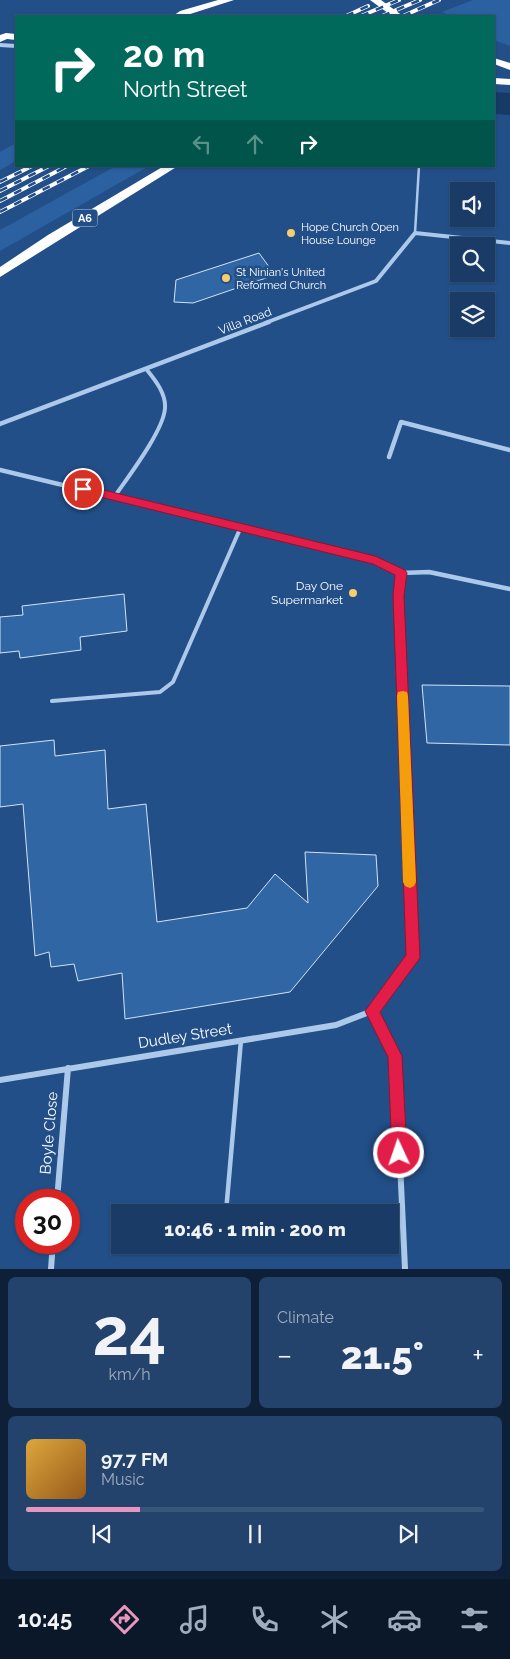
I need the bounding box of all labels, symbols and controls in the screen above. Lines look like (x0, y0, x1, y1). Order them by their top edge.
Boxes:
text: 20 m (123, 34, 205, 75)
icon: right (40, 35, 105, 100)
text: North Street (123, 76, 247, 102)
icon: left (188, 130, 216, 158)
icon: ahead (241, 130, 269, 158)
icon: right (294, 130, 322, 158)
map controls (450, 182, 495, 337)
button: sound (450, 182, 495, 227)
road number: A6 (72, 210, 98, 227)
place label: Hope Church Open House Lounge (301, 221, 399, 247)
marker: Hope Church Open House Lounge (285, 227, 297, 239)
button: search (450, 237, 495, 282)
place label: St Ninian's United Reformed Church (236, 266, 326, 292)
marker: St Ninian's United Reformed Church (220, 272, 232, 284)
button: layers (450, 292, 495, 337)
street label: Villa Road (216, 304, 274, 338)
pin (62, 468, 104, 510)
icon: arrive (69, 475, 97, 503)
place label: Day One Supermarket (271, 579, 343, 607)
marker: Day One Supermarket (347, 587, 359, 599)
street label: Dudley Street (137, 1020, 233, 1052)
street label: Boyle Close (36, 1091, 62, 1175)
position arrow (372, 1126, 424, 1178)
speed limit sign: 30 (15, 1189, 80, 1254)
text: 10:46 · 1 min · 200 m (164, 1218, 346, 1240)
text: 24 (93, 1294, 166, 1370)
text: Climate (277, 1308, 334, 1327)
text: 21.5° (341, 1333, 424, 1378)
text: − (277, 1339, 292, 1372)
text: + (472, 1339, 484, 1372)
text: km/h (108, 1365, 151, 1384)
text: 97.7 FM (101, 1448, 168, 1470)
text: Music (101, 1470, 145, 1489)
icon: previous (88, 1520, 116, 1548)
icon: pause (241, 1520, 269, 1548)
icon: next (394, 1520, 422, 1548)
icon: directions (107, 1602, 142, 1637)
icon: music (177, 1602, 212, 1637)
icon: phone (247, 1602, 282, 1637)
icon: climate (317, 1602, 352, 1637)
icon: car (387, 1602, 422, 1637)
icon: filters (457, 1602, 492, 1637)
text: 10:45 (18, 1606, 72, 1632)

